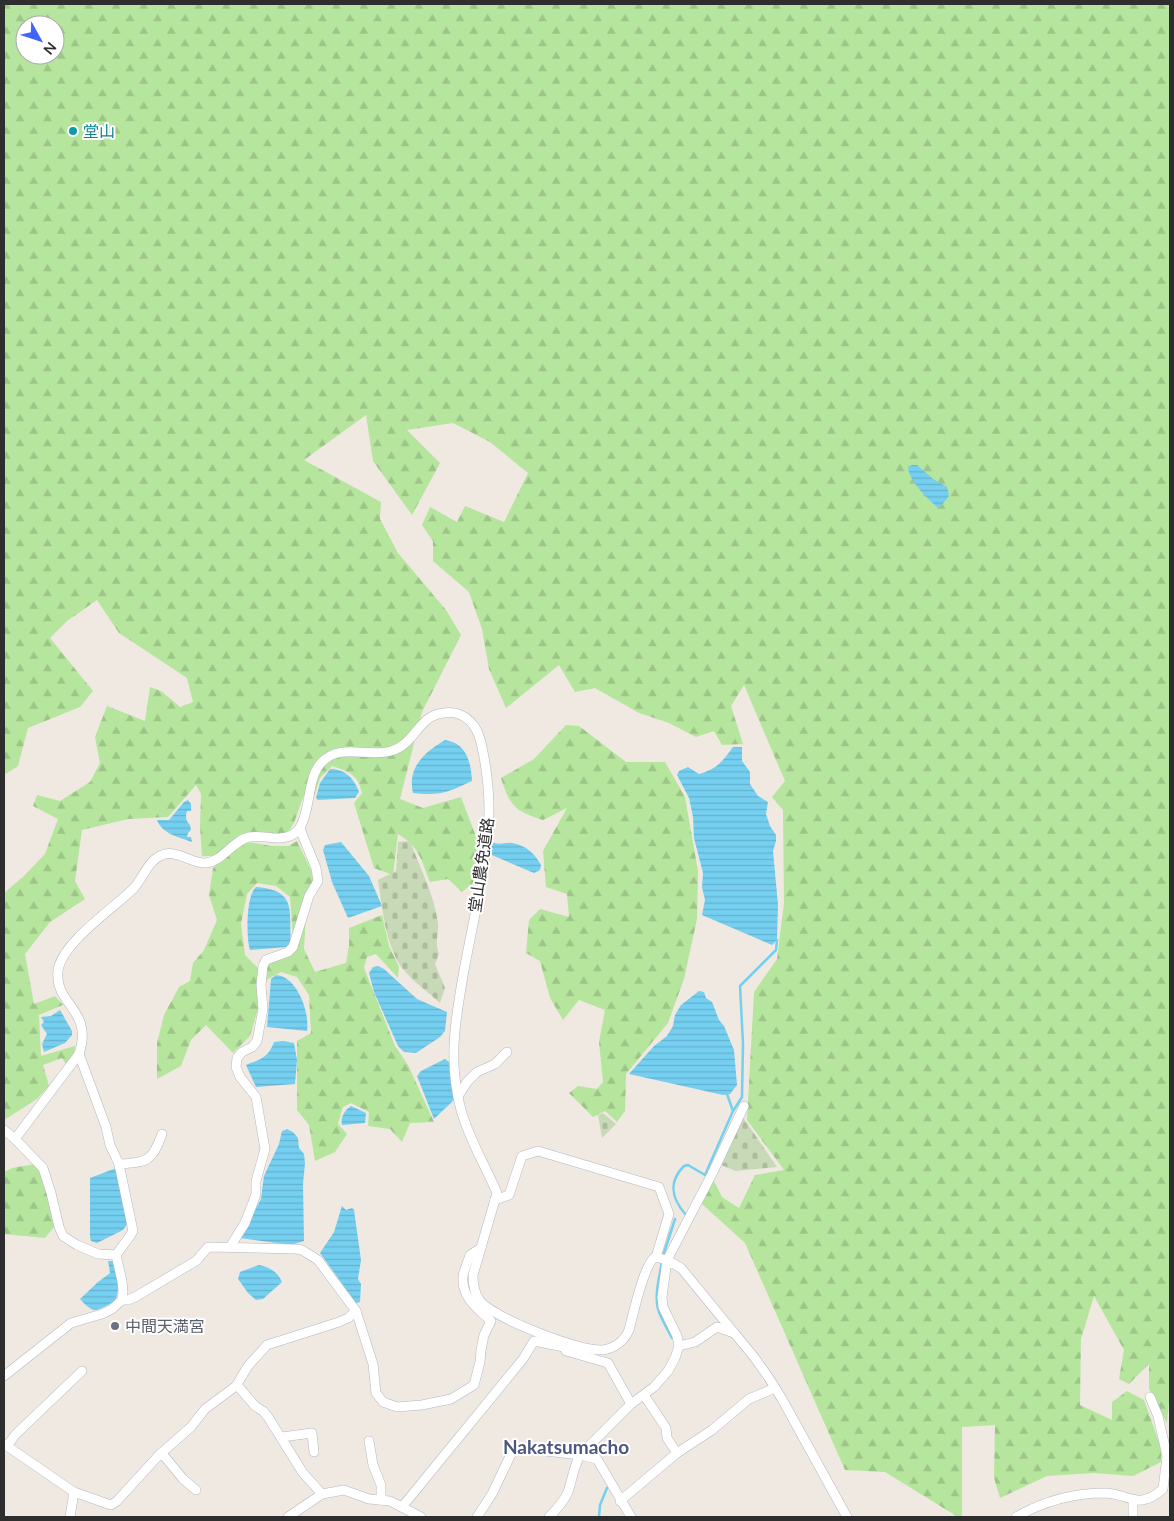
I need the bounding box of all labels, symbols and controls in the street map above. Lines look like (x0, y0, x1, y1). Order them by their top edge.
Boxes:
north arrow (15, 15, 65, 65)
text: N (40, 39, 60, 58)
place label: 堂山 (83, 121, 115, 140)
marker: 堂山 (67, 125, 79, 137)
street label: 堂山農免道路 (464, 816, 497, 914)
place label: 中間天満宮 (125, 1316, 205, 1335)
marker: 中間天満宮 (109, 1320, 121, 1332)
district label: Nakatsumacho (503, 1435, 629, 1458)

